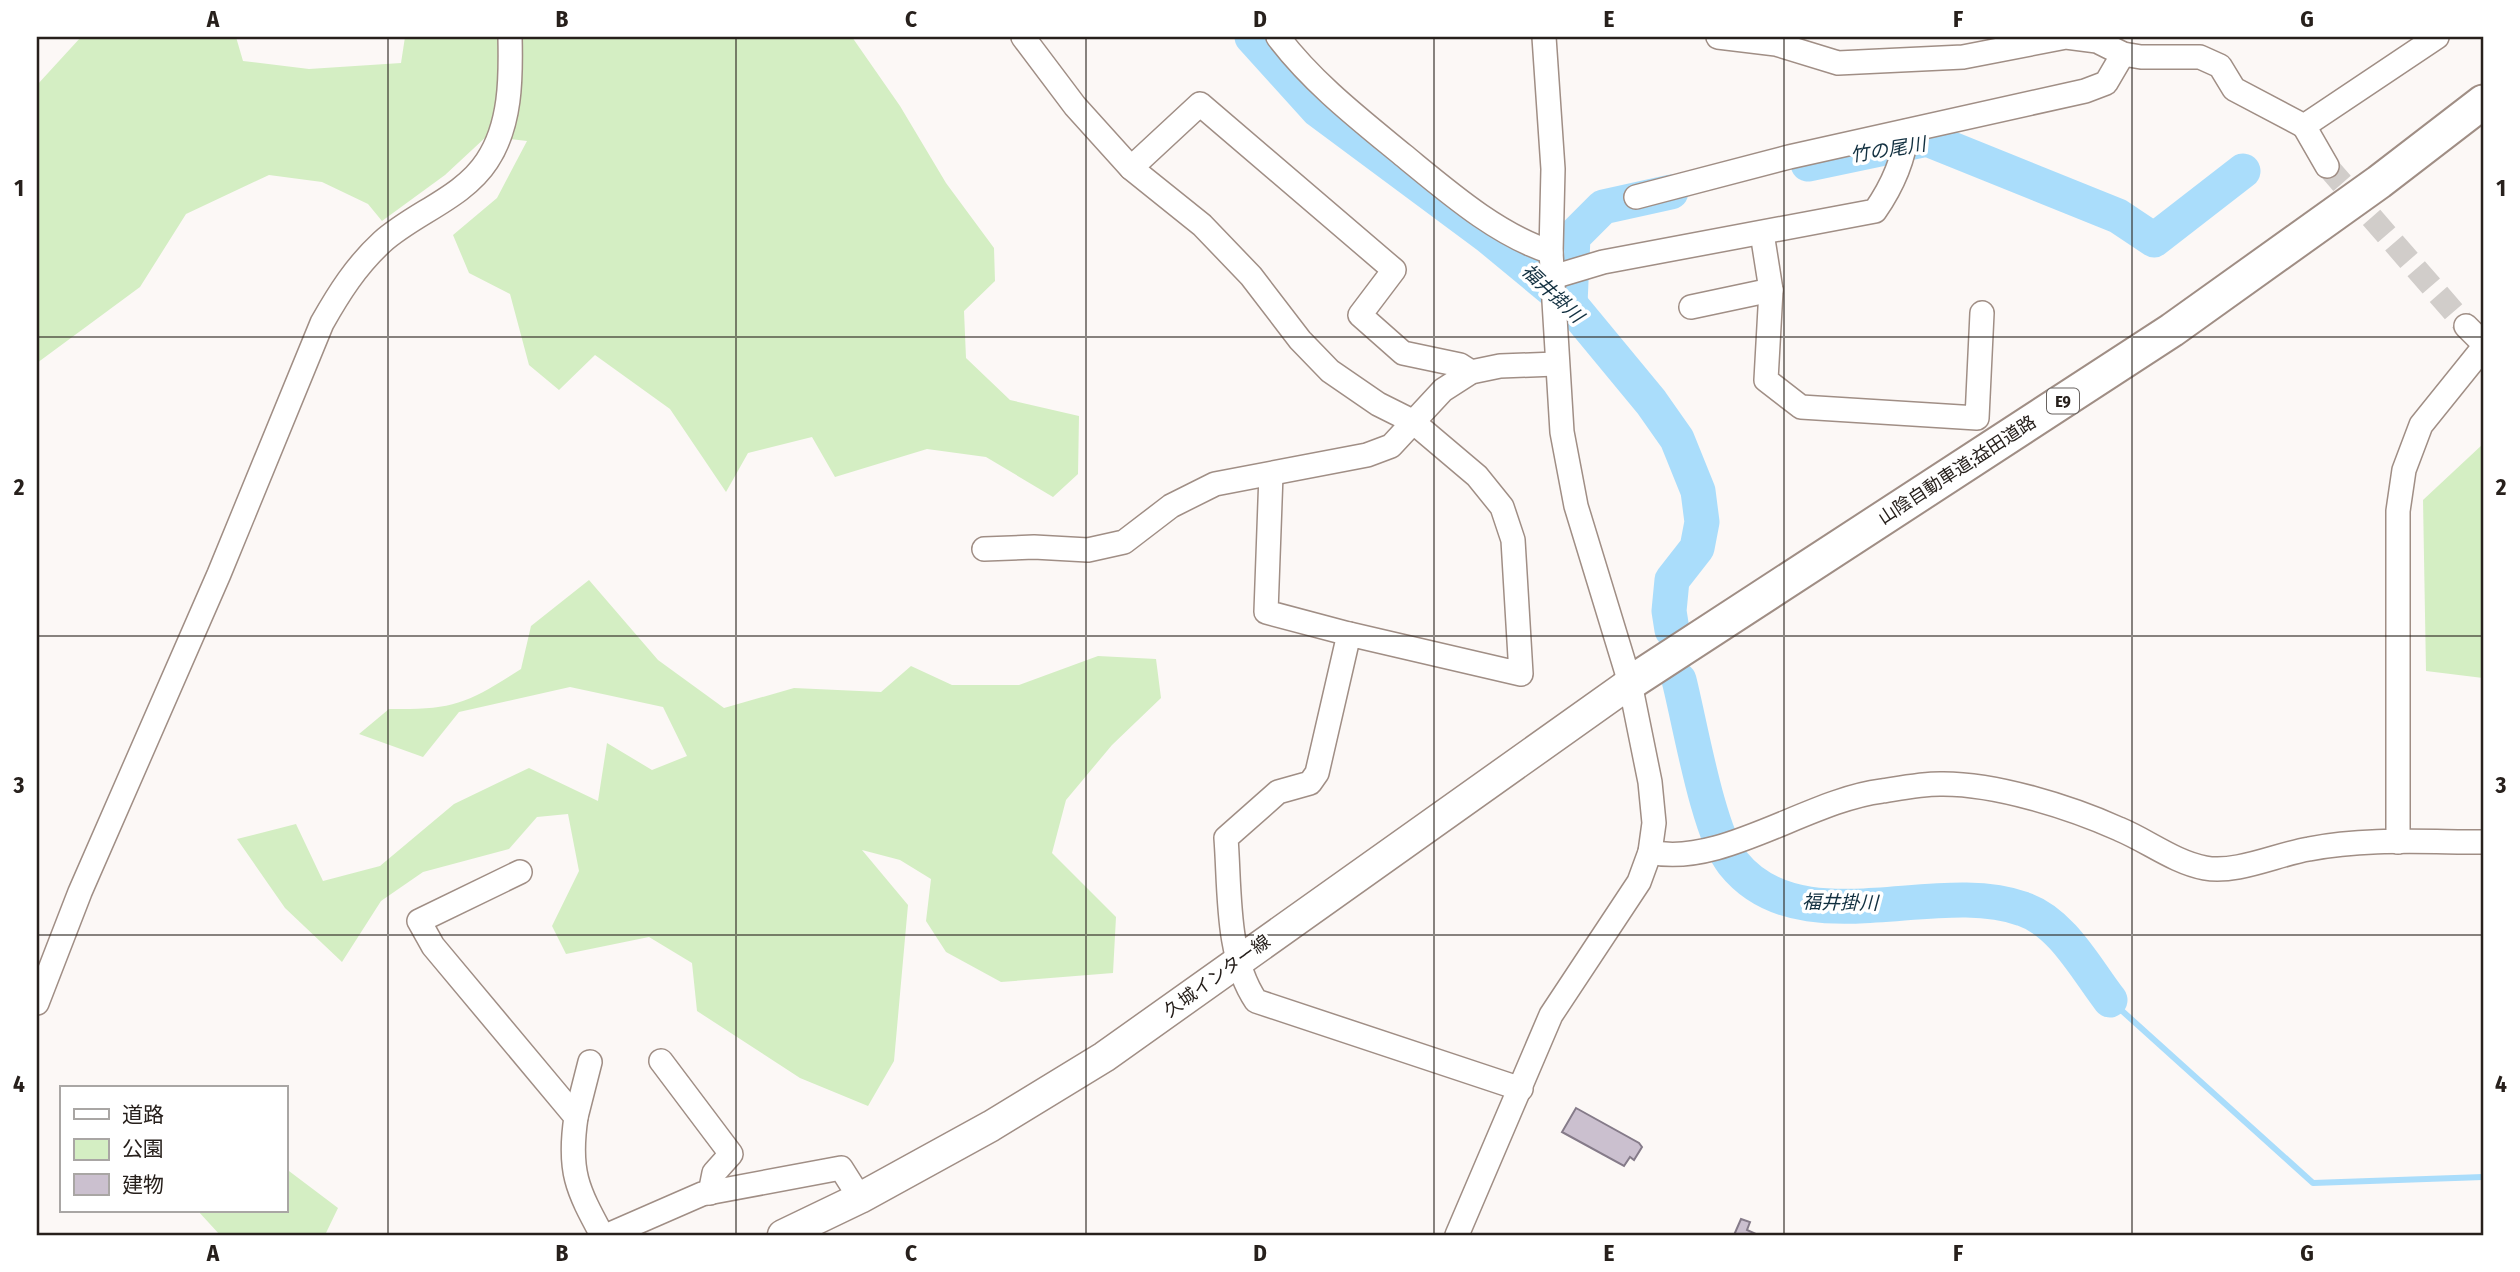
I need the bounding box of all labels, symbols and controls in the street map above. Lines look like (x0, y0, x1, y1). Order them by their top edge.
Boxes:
text: A (206, 5, 220, 33)
text: B (556, 5, 569, 33)
text: C (905, 5, 917, 33)
text: D (1253, 5, 1267, 33)
text: E (1604, 5, 1615, 33)
text: F (1953, 5, 1963, 33)
text: G (2300, 5, 2314, 33)
water label: 竹の尾川 (1849, 132, 1929, 167)
text: 1 (14, 174, 24, 202)
text: 1 (2496, 174, 2506, 202)
water label: 福井掛川 (1517, 259, 1590, 329)
road number: E9 (2047, 388, 2079, 414)
street label: 山陰自動車道;益田道路 (1874, 411, 2040, 529)
text: 2 (13, 473, 25, 501)
text: 2 (2495, 473, 2507, 501)
text: 3 (13, 771, 25, 799)
text: 3 (2495, 771, 2507, 799)
water label: 福井掛川 (1802, 890, 1880, 915)
street label: 久城インター線 (1160, 930, 1274, 1022)
text: 4 (13, 1070, 25, 1098)
text: 4 (2495, 1070, 2507, 1098)
legend (60, 1086, 287, 1212)
text: 道路 (122, 1102, 164, 1128)
text: 公園 (122, 1136, 164, 1162)
text: 建物 (122, 1172, 164, 1198)
text: A (206, 1239, 220, 1267)
text: B (556, 1239, 569, 1267)
text: C (905, 1239, 917, 1267)
text: D (1253, 1239, 1267, 1267)
text: E (1604, 1239, 1615, 1267)
text: F (1953, 1239, 1963, 1267)
text: G (2300, 1239, 2314, 1267)

